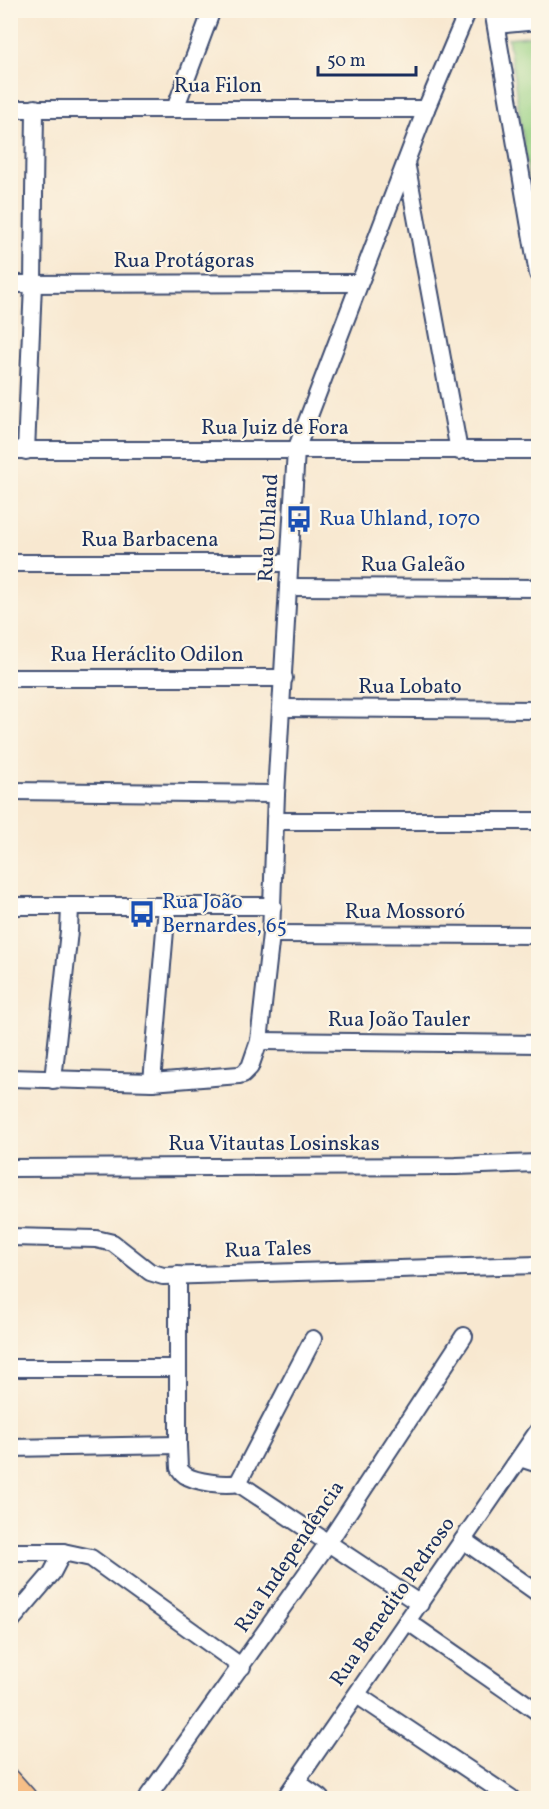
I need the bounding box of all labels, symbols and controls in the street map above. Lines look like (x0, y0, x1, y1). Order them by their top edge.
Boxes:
scale bar (318, 39, 416, 77)
text: 50 m (327, 49, 366, 74)
street label: Rua Filon (174, 72, 262, 101)
street label: Rua Protágoras (113, 247, 255, 276)
street label: Rua Juiz de Fora (201, 414, 349, 443)
street label: Rua Uhland (252, 473, 286, 583)
bus stop icon: Rua Uhland, 1070 (284, 504, 314, 534)
place label: Rua Uhland, 1070 (319, 505, 480, 534)
street label: Rua Barbacena (81, 526, 219, 555)
street label: Rua Galeão (361, 551, 465, 580)
street label: Rua Heráclito Odilon (50, 641, 244, 670)
street label: Rua Lobato (358, 673, 462, 702)
place label: Rua João Bernardes, 65 (162, 888, 287, 941)
street label: Rua Mossoró (345, 898, 465, 927)
bus stop icon: Rua João Bernardes, 65 (127, 899, 157, 929)
street label: Rua João Tauler (328, 1006, 470, 1035)
street label: Rua Vitautas Losinskas (168, 1130, 380, 1159)
street label: Rua Tales (224, 1234, 312, 1266)
street label: Rua Independência (228, 1475, 352, 1639)
street label: Rua Benedito Pedroso (324, 1511, 462, 1693)

